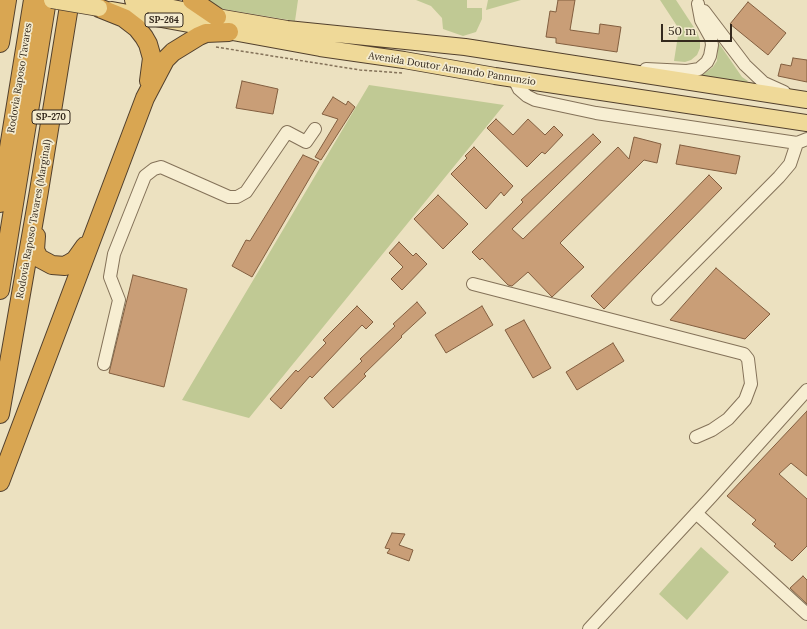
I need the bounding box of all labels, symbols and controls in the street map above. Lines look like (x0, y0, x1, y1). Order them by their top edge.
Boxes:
road number: SP-264 (145, 13, 183, 27)
scale bar (663, 16, 734, 42)
street label: Rodovia Raposo Tavares (5, 22, 35, 134)
text: 50 m (668, 23, 696, 38)
street label: Avenida Doutor Armando Pannunzio (367, 50, 537, 88)
road number: SP-270 (32, 110, 70, 124)
street label: Rodovia Raposo Tavares (Marginal) (14, 139, 54, 299)

